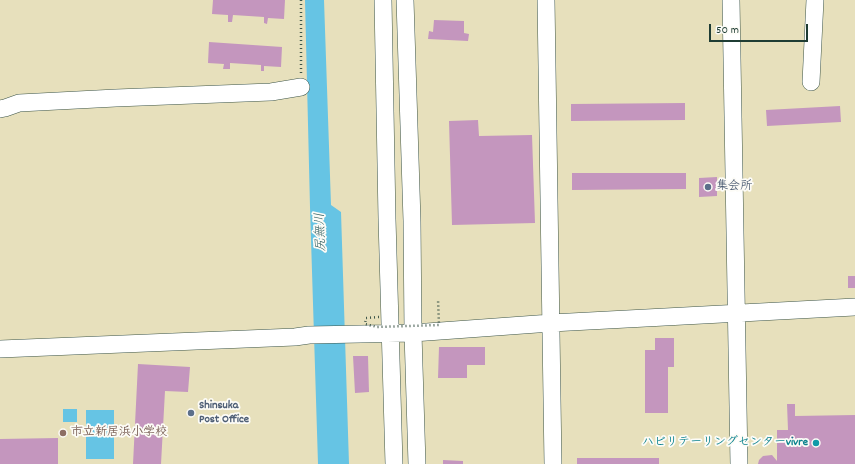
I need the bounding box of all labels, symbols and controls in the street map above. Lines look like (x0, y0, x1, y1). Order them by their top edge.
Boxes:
scale bar (711, 16, 810, 42)
text: 50 m (716, 22, 739, 39)
place label: 集会所 (716, 180, 752, 194)
marker: 集会所 (703, 182, 713, 192)
water label: 尻無川 (314, 212, 330, 252)
place label: Shinsuka Post Office (199, 399, 249, 427)
marker: Shinsuka Post Office (186, 408, 196, 418)
place label: 市立新居浜小学校 (71, 426, 167, 440)
marker: 市立新居浜小学校 (58, 428, 68, 438)
place label: ハビリテーリングセンターvivre (642, 436, 808, 450)
marker: ハビリテーリングセンターvivre (811, 438, 821, 448)

